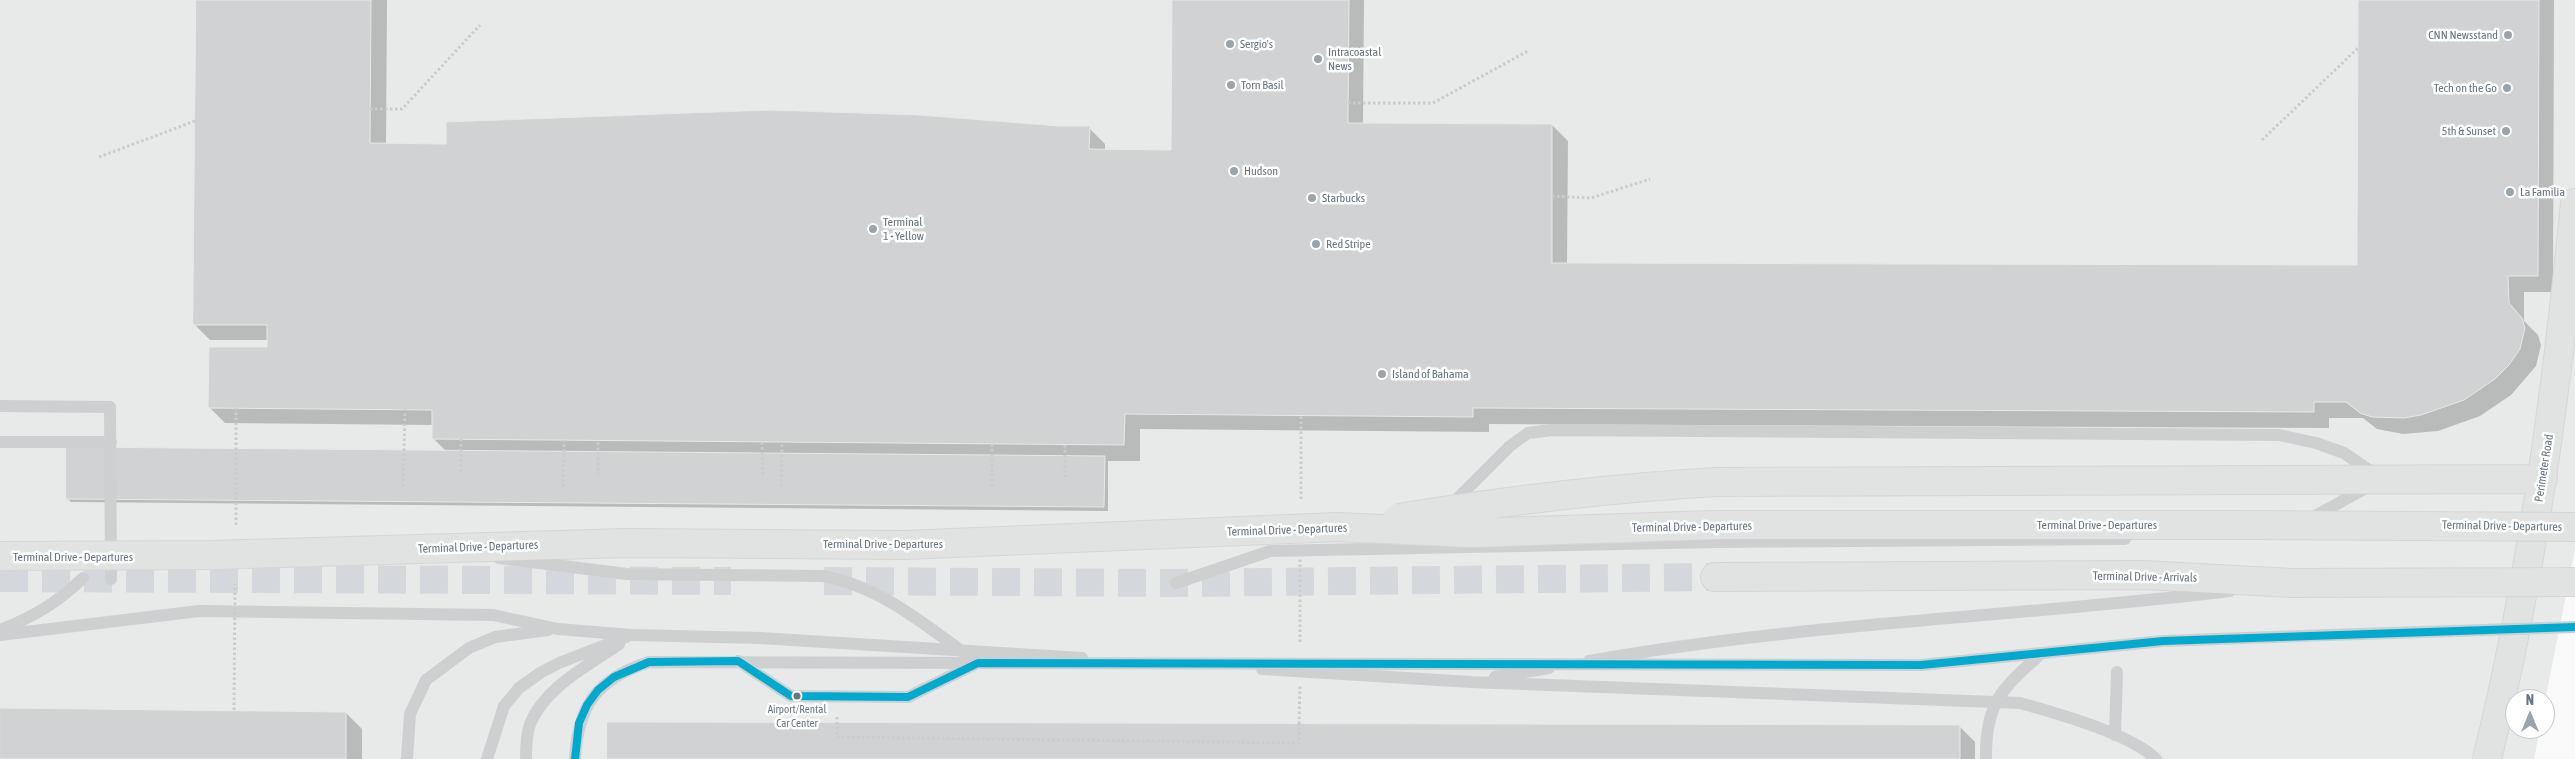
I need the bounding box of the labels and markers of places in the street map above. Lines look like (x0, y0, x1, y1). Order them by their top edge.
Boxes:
place label: CNN Newsstand (2428, 28, 2498, 42)
marker: CNN Newsstand (2502, 29, 2514, 41)
place label: Sergio's (1240, 37, 1273, 51)
marker: Sergio's (1224, 38, 1236, 50)
place label: Intracoastal News (1328, 45, 1381, 73)
marker: Intracoastal News (1312, 53, 1324, 65)
place label: Torn Basil (1241, 78, 1284, 92)
marker: Torn Basil (1225, 79, 1237, 91)
place label: Tech on the Go (2434, 81, 2497, 95)
marker: Tech on the Go (2501, 82, 2513, 94)
place label: 5th & Sunset (2442, 124, 2496, 138)
marker: 5th & Sunset (2500, 125, 2512, 137)
place label: Hudson (1244, 164, 1278, 178)
marker: Hudson (1228, 165, 1240, 177)
place label: La Familia (2520, 185, 2565, 199)
marker: La Familia (2504, 186, 2516, 198)
place label: Starbucks (1322, 191, 1365, 205)
marker: Starbucks (1306, 192, 1318, 204)
place label: Terminal 1 - Yellow (883, 215, 924, 243)
marker: Terminal 1 - Yellow (867, 223, 879, 235)
place label: Red Stripe (1326, 237, 1371, 251)
marker: Red Stripe (1310, 238, 1322, 250)
place label: Island of Bahama (1392, 367, 1469, 381)
marker: Island of Bahama (1376, 368, 1388, 380)
marker: Airport/Rental Car Center (792, 691, 802, 701)
place label: Airport/Rental Car Center (768, 703, 826, 729)

